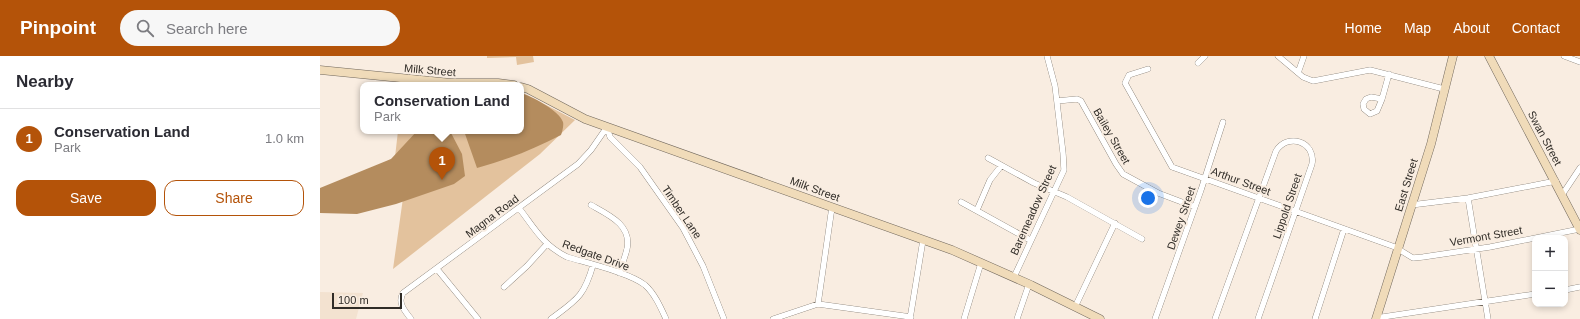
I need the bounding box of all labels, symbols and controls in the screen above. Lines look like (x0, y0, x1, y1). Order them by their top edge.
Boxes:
search box (120, 10, 400, 46)
text: Pinpoint (20, 17, 96, 38)
icon: search (134, 17, 156, 39)
text: Search here (166, 20, 248, 37)
text: Home (1345, 20, 1382, 36)
text: Map (1404, 20, 1431, 36)
text: About (1453, 20, 1490, 36)
text: Contact (1512, 20, 1560, 36)
street label: Milk Street (404, 62, 456, 78)
text: Nearby (16, 72, 74, 91)
popup (360, 82, 524, 134)
text: Conservation Land (374, 92, 510, 109)
street label: Bailey Street (1091, 106, 1133, 166)
text: Park (374, 109, 401, 124)
street label: Swan Street (1526, 109, 1564, 167)
text: Conservation Land (54, 123, 190, 140)
text: 1 (25, 131, 33, 146)
text: 1.0 km (265, 131, 304, 146)
text: Park (54, 140, 81, 155)
pin: 1 (429, 147, 455, 180)
street label: East Street (1392, 157, 1420, 213)
street label: Baremeadow Street (1008, 163, 1058, 257)
street label: Arthur Street (1210, 165, 1272, 197)
street label: Lippold Street (1270, 172, 1304, 240)
street label: Milk Street (789, 174, 841, 204)
button: Save (16, 180, 156, 216)
button: Share (164, 180, 304, 216)
street label: Timber Lane (660, 183, 704, 241)
street label: Dewey Street (1165, 185, 1197, 251)
your location (1138, 188, 1158, 208)
street label: Magna Road (463, 192, 521, 240)
street label: Vermont Street (1449, 224, 1523, 248)
map controls (1532, 235, 1568, 307)
button: + (1532, 235, 1568, 271)
street label: Redgate Drive (561, 237, 631, 273)
button: − (1532, 271, 1568, 307)
scale bar (332, 291, 402, 310)
text: 100 m (338, 294, 369, 306)

